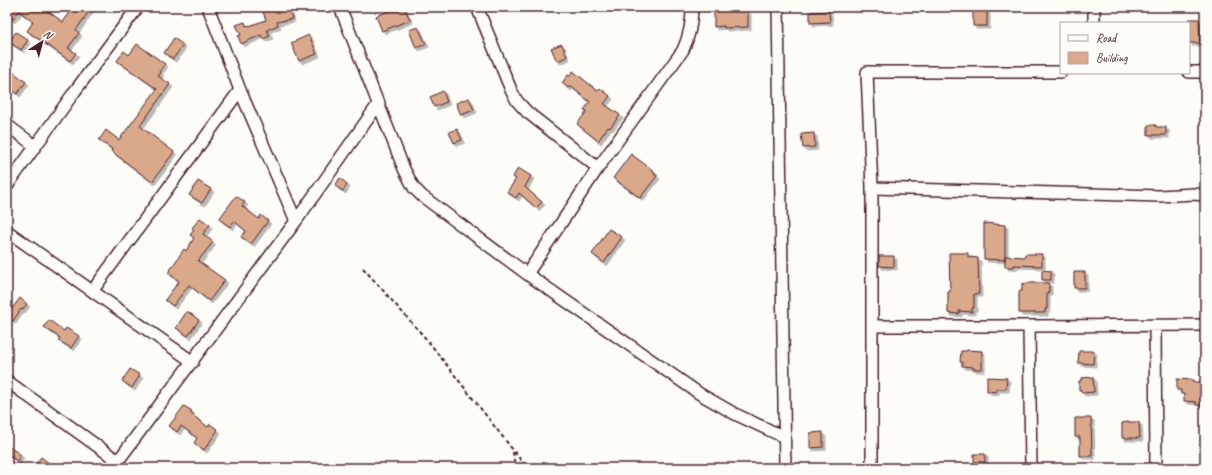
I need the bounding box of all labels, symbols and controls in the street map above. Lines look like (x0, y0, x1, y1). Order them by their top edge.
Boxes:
north arrow (22, 22, 62, 62)
legend (1060, 22, 1190, 74)
text: N (41, 26, 57, 43)
text: Road (1096, 30, 1118, 46)
text: Building (1096, 50, 1128, 66)

